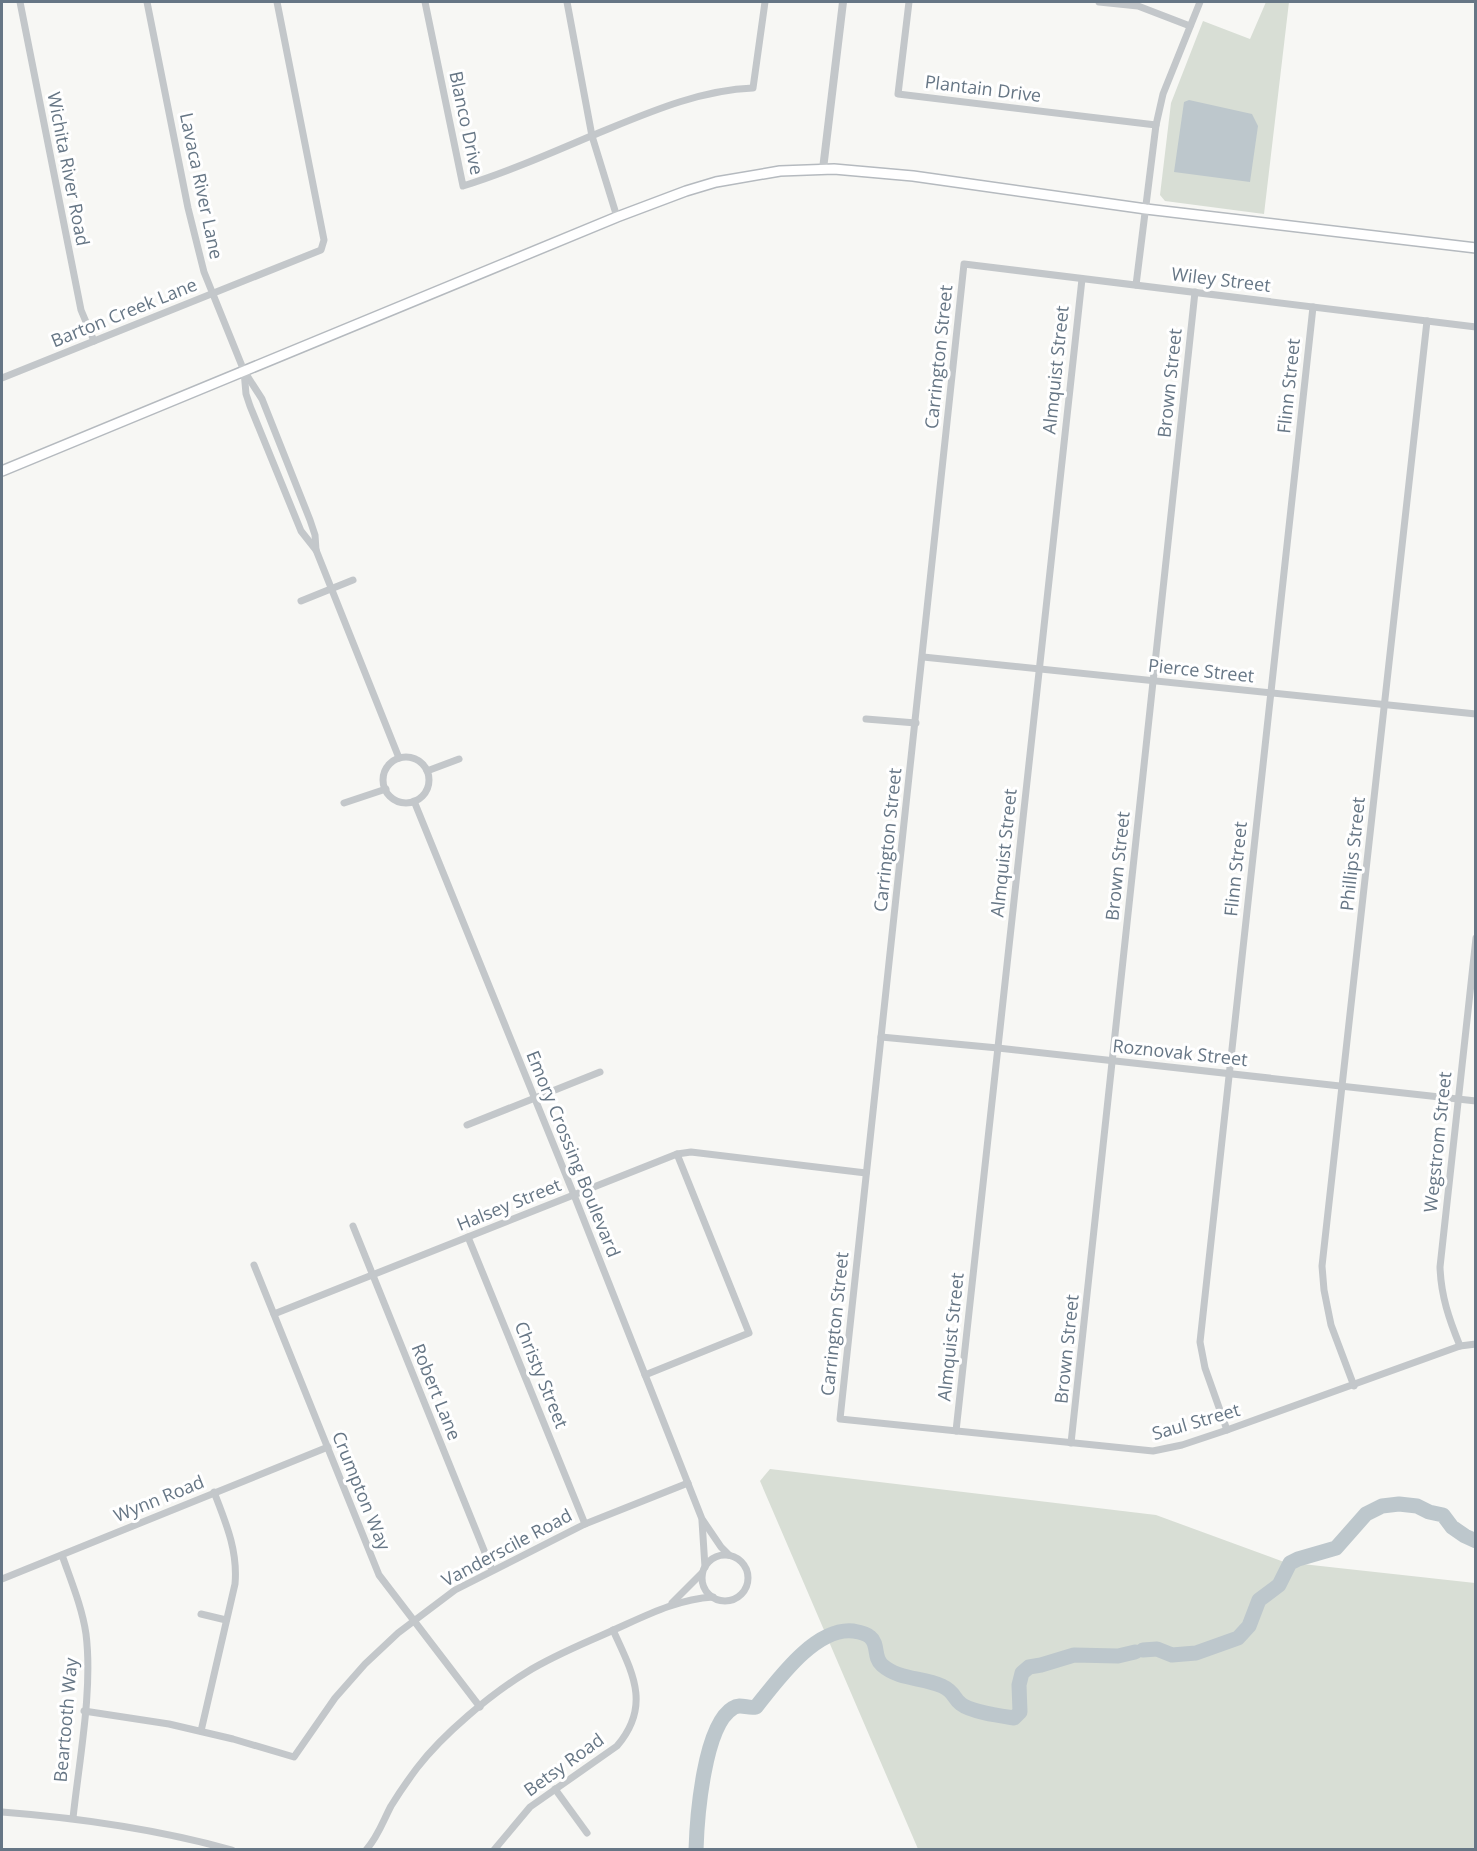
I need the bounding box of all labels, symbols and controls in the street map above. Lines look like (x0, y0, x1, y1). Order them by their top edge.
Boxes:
street label: Blanco Drive (444, 69, 490, 177)
street label: Plantain Drive (924, 69, 1043, 107)
street label: Wichita River Road (42, 90, 96, 248)
street label: Lavaca River Lane (175, 110, 229, 261)
street label: Wiley Street (1170, 261, 1272, 297)
street label: Barton Creek Lane (47, 272, 200, 352)
street label: Carrington Street (919, 284, 958, 430)
street label: Almquist Street (1036, 304, 1074, 435)
street label: Brown Street (1151, 327, 1187, 439)
street label: Flinn Street (1271, 337, 1305, 435)
street label: Pierce Street (1147, 653, 1255, 688)
street label: Carrington Street (868, 767, 907, 913)
street label: Almquist Street (984, 787, 1022, 918)
street label: Phillips Street (1334, 796, 1370, 912)
street label: Brown Street (1099, 810, 1135, 922)
street label: Flinn Street (1218, 820, 1252, 918)
street label: Roznovak Street (1111, 1033, 1249, 1071)
street label: Emory Crossing Boulevard (521, 1047, 626, 1260)
street label: Wegstrom Street (1418, 1070, 1456, 1213)
street label: Halsey Street (453, 1172, 564, 1236)
street label: Carrington Street (815, 1251, 854, 1397)
street label: Almquist Street (931, 1271, 969, 1402)
street label: Brown Street (1048, 1293, 1084, 1405)
street label: Christy Street (510, 1318, 574, 1432)
street label: Robert Lane (407, 1340, 467, 1443)
street label: Saul Street (1149, 1397, 1242, 1445)
street label: Crumpton Way (327, 1428, 397, 1554)
street label: Wynn Road (110, 1469, 207, 1527)
street label: Vanderscile Road (437, 1503, 576, 1592)
street label: Beartooth Way (48, 1656, 82, 1783)
street label: Betsy Road (519, 1727, 608, 1801)

